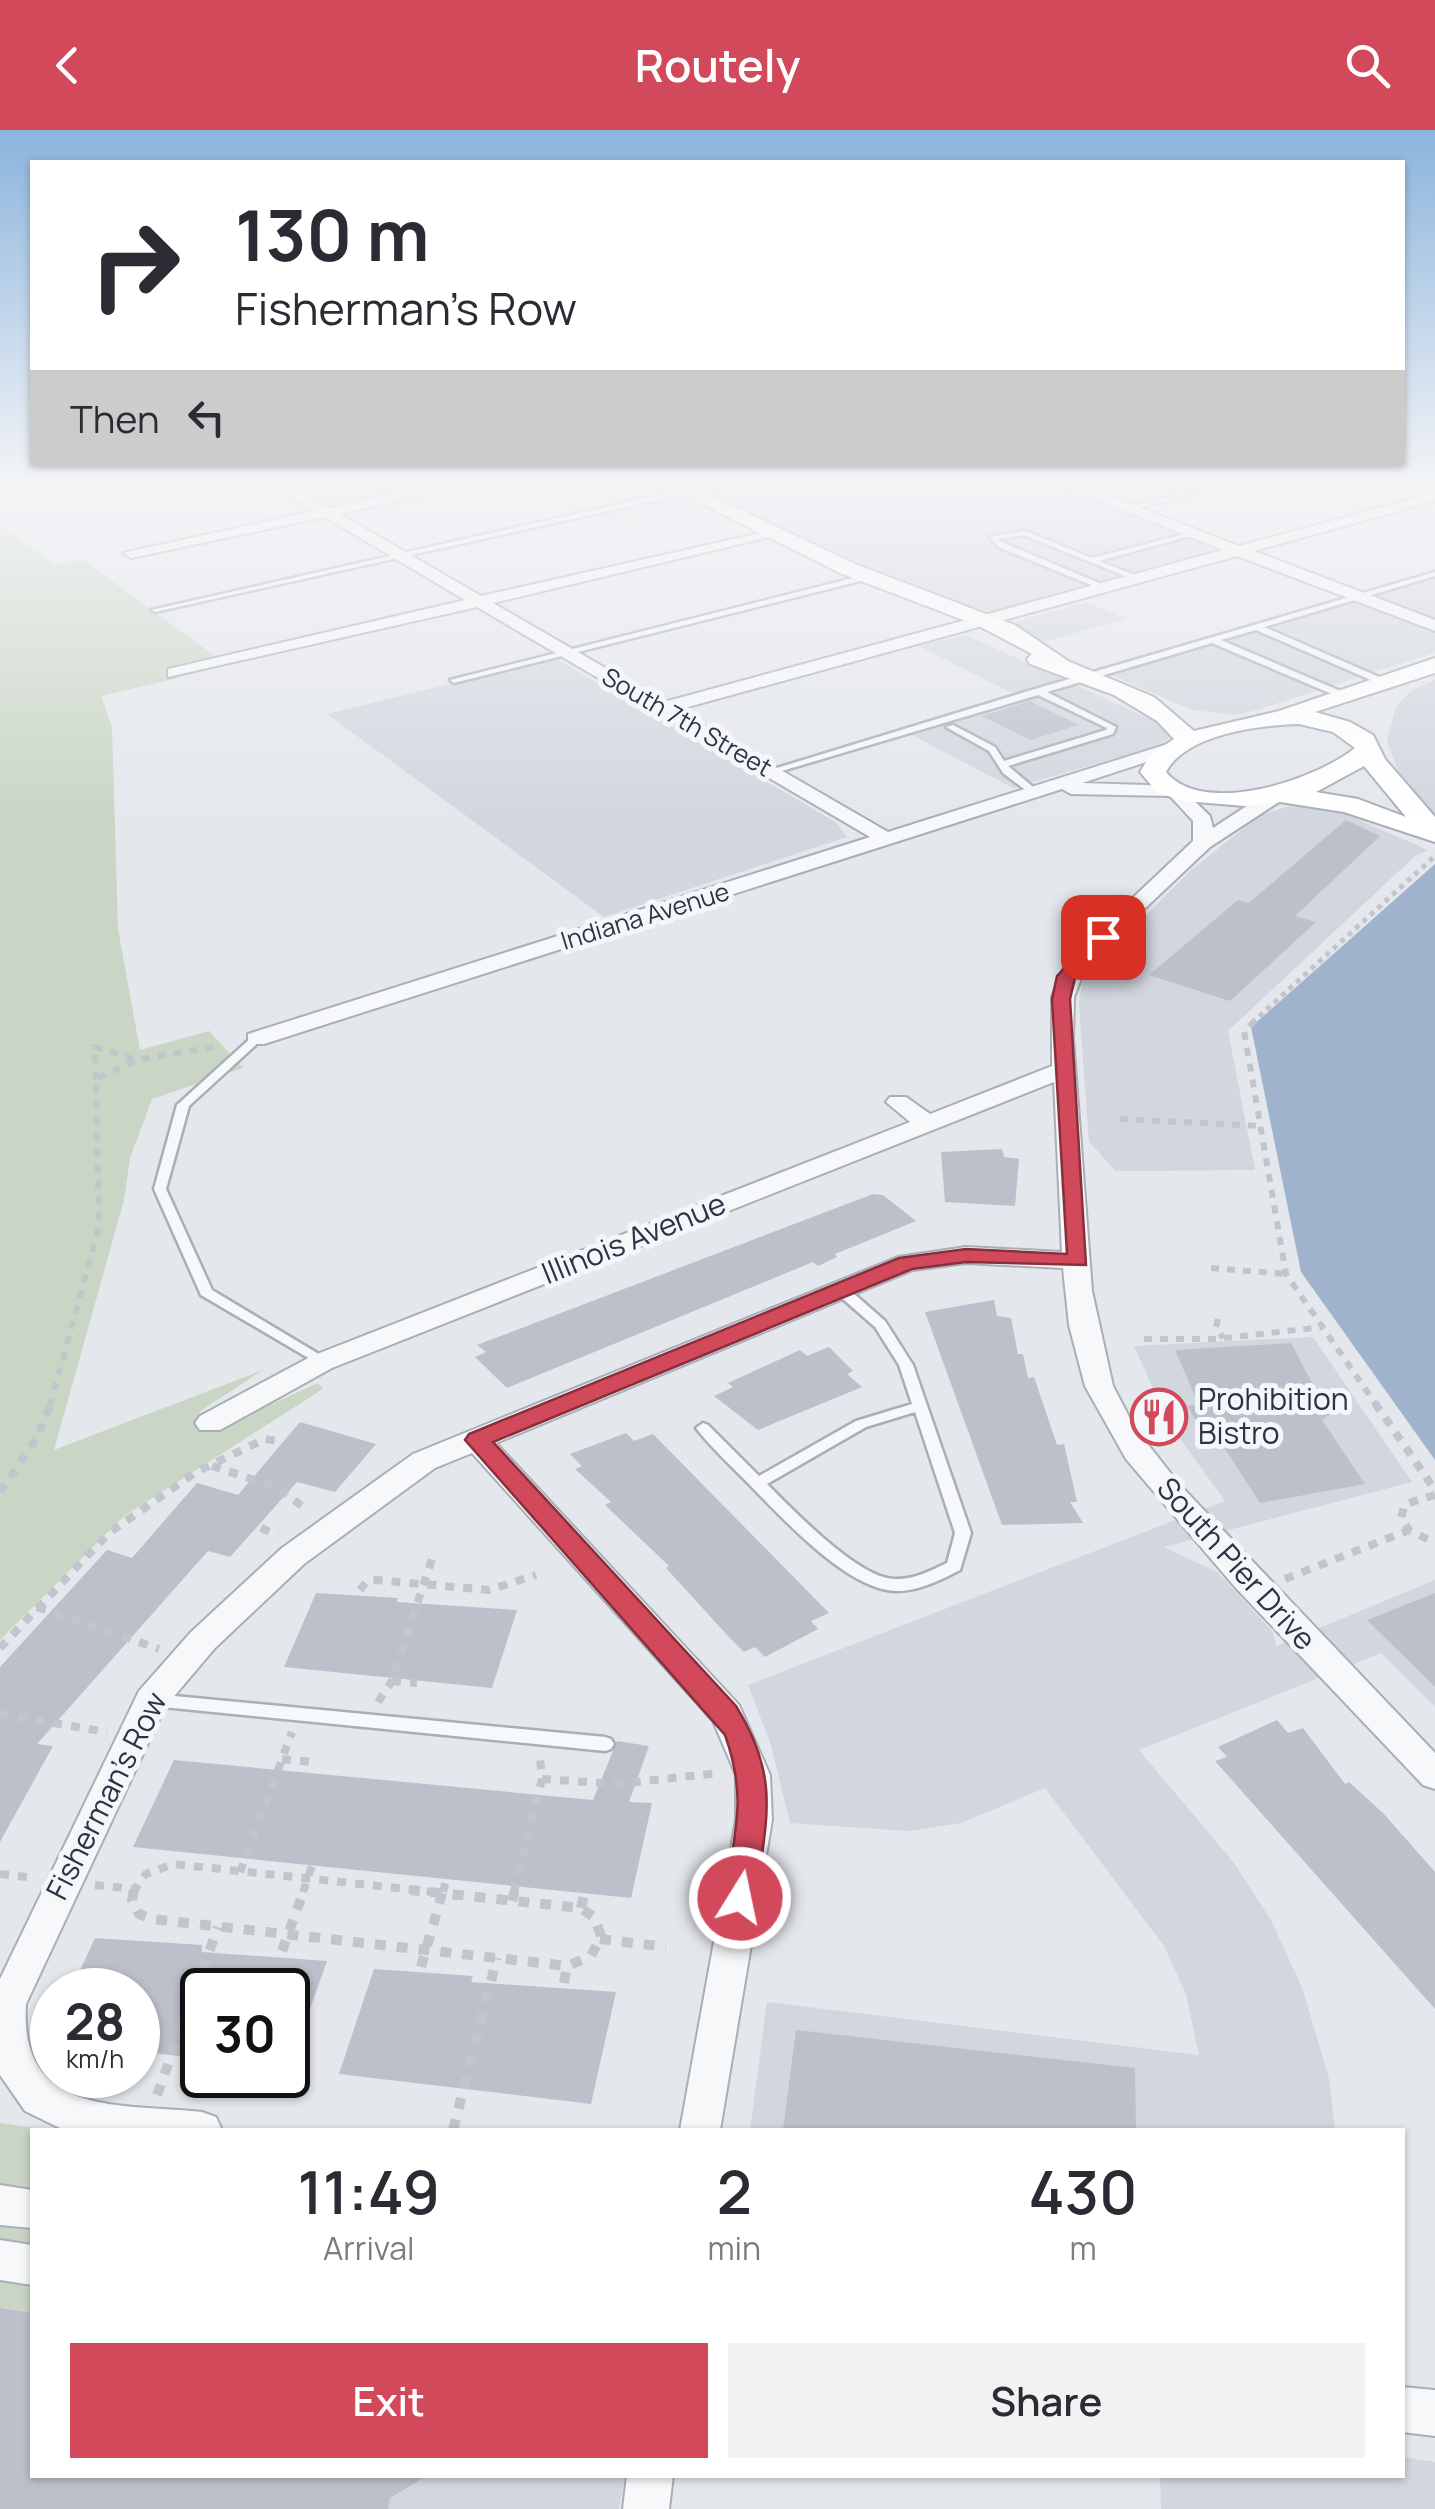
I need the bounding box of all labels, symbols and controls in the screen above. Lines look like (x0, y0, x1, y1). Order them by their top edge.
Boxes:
text: Routely (635, 34, 800, 96)
icon: back (40, 38, 95, 93)
icon: search (1340, 38, 1395, 93)
text: 130 m (235, 186, 429, 282)
icon: right (70, 200, 200, 330)
text: Fisherman's Row (235, 277, 577, 339)
icon: left (179, 390, 234, 445)
text: Then (70, 392, 159, 444)
street label: South 7th Street (596, 659, 779, 784)
street label: Indiana Avenue (556, 873, 733, 958)
pin (1061, 895, 1146, 980)
icon: arrive (1076, 910, 1131, 965)
street label: Illinois Avenue (535, 1182, 731, 1293)
place label: Prohibition Bistro (1198, 1378, 1349, 1453)
restaurant icon: Prohibition Bistro (1129, 1387, 1189, 1447)
street label: South Pier Drive (1148, 1468, 1326, 1658)
street label: Fisherman's Row (36, 1685, 176, 1906)
position arrow (688, 1846, 792, 1950)
speed limit sign: 30 (180, 1968, 310, 2098)
text: 28 (65, 1987, 125, 2055)
text: km/h (66, 2041, 124, 2076)
text: 11:49 (297, 2150, 440, 2232)
text: 2 (717, 2150, 752, 2232)
text: 430 (1029, 2150, 1138, 2232)
text: Arrival (323, 2226, 414, 2270)
text: min (707, 2226, 761, 2270)
text: m (1069, 2226, 1097, 2270)
button: Exit (70, 2343, 708, 2458)
button: Share (728, 2343, 1365, 2458)

